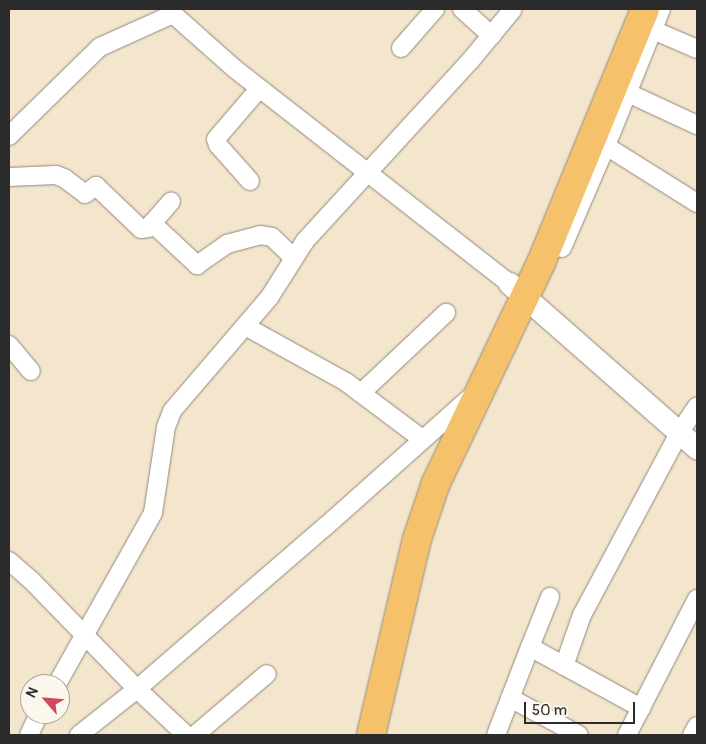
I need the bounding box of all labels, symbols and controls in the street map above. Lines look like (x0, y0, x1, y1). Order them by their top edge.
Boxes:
north arrow (20, 674, 70, 724)
text: N (22, 684, 42, 700)
scale bar (526, 692, 637, 724)
text: 50 m (532, 701, 567, 720)

